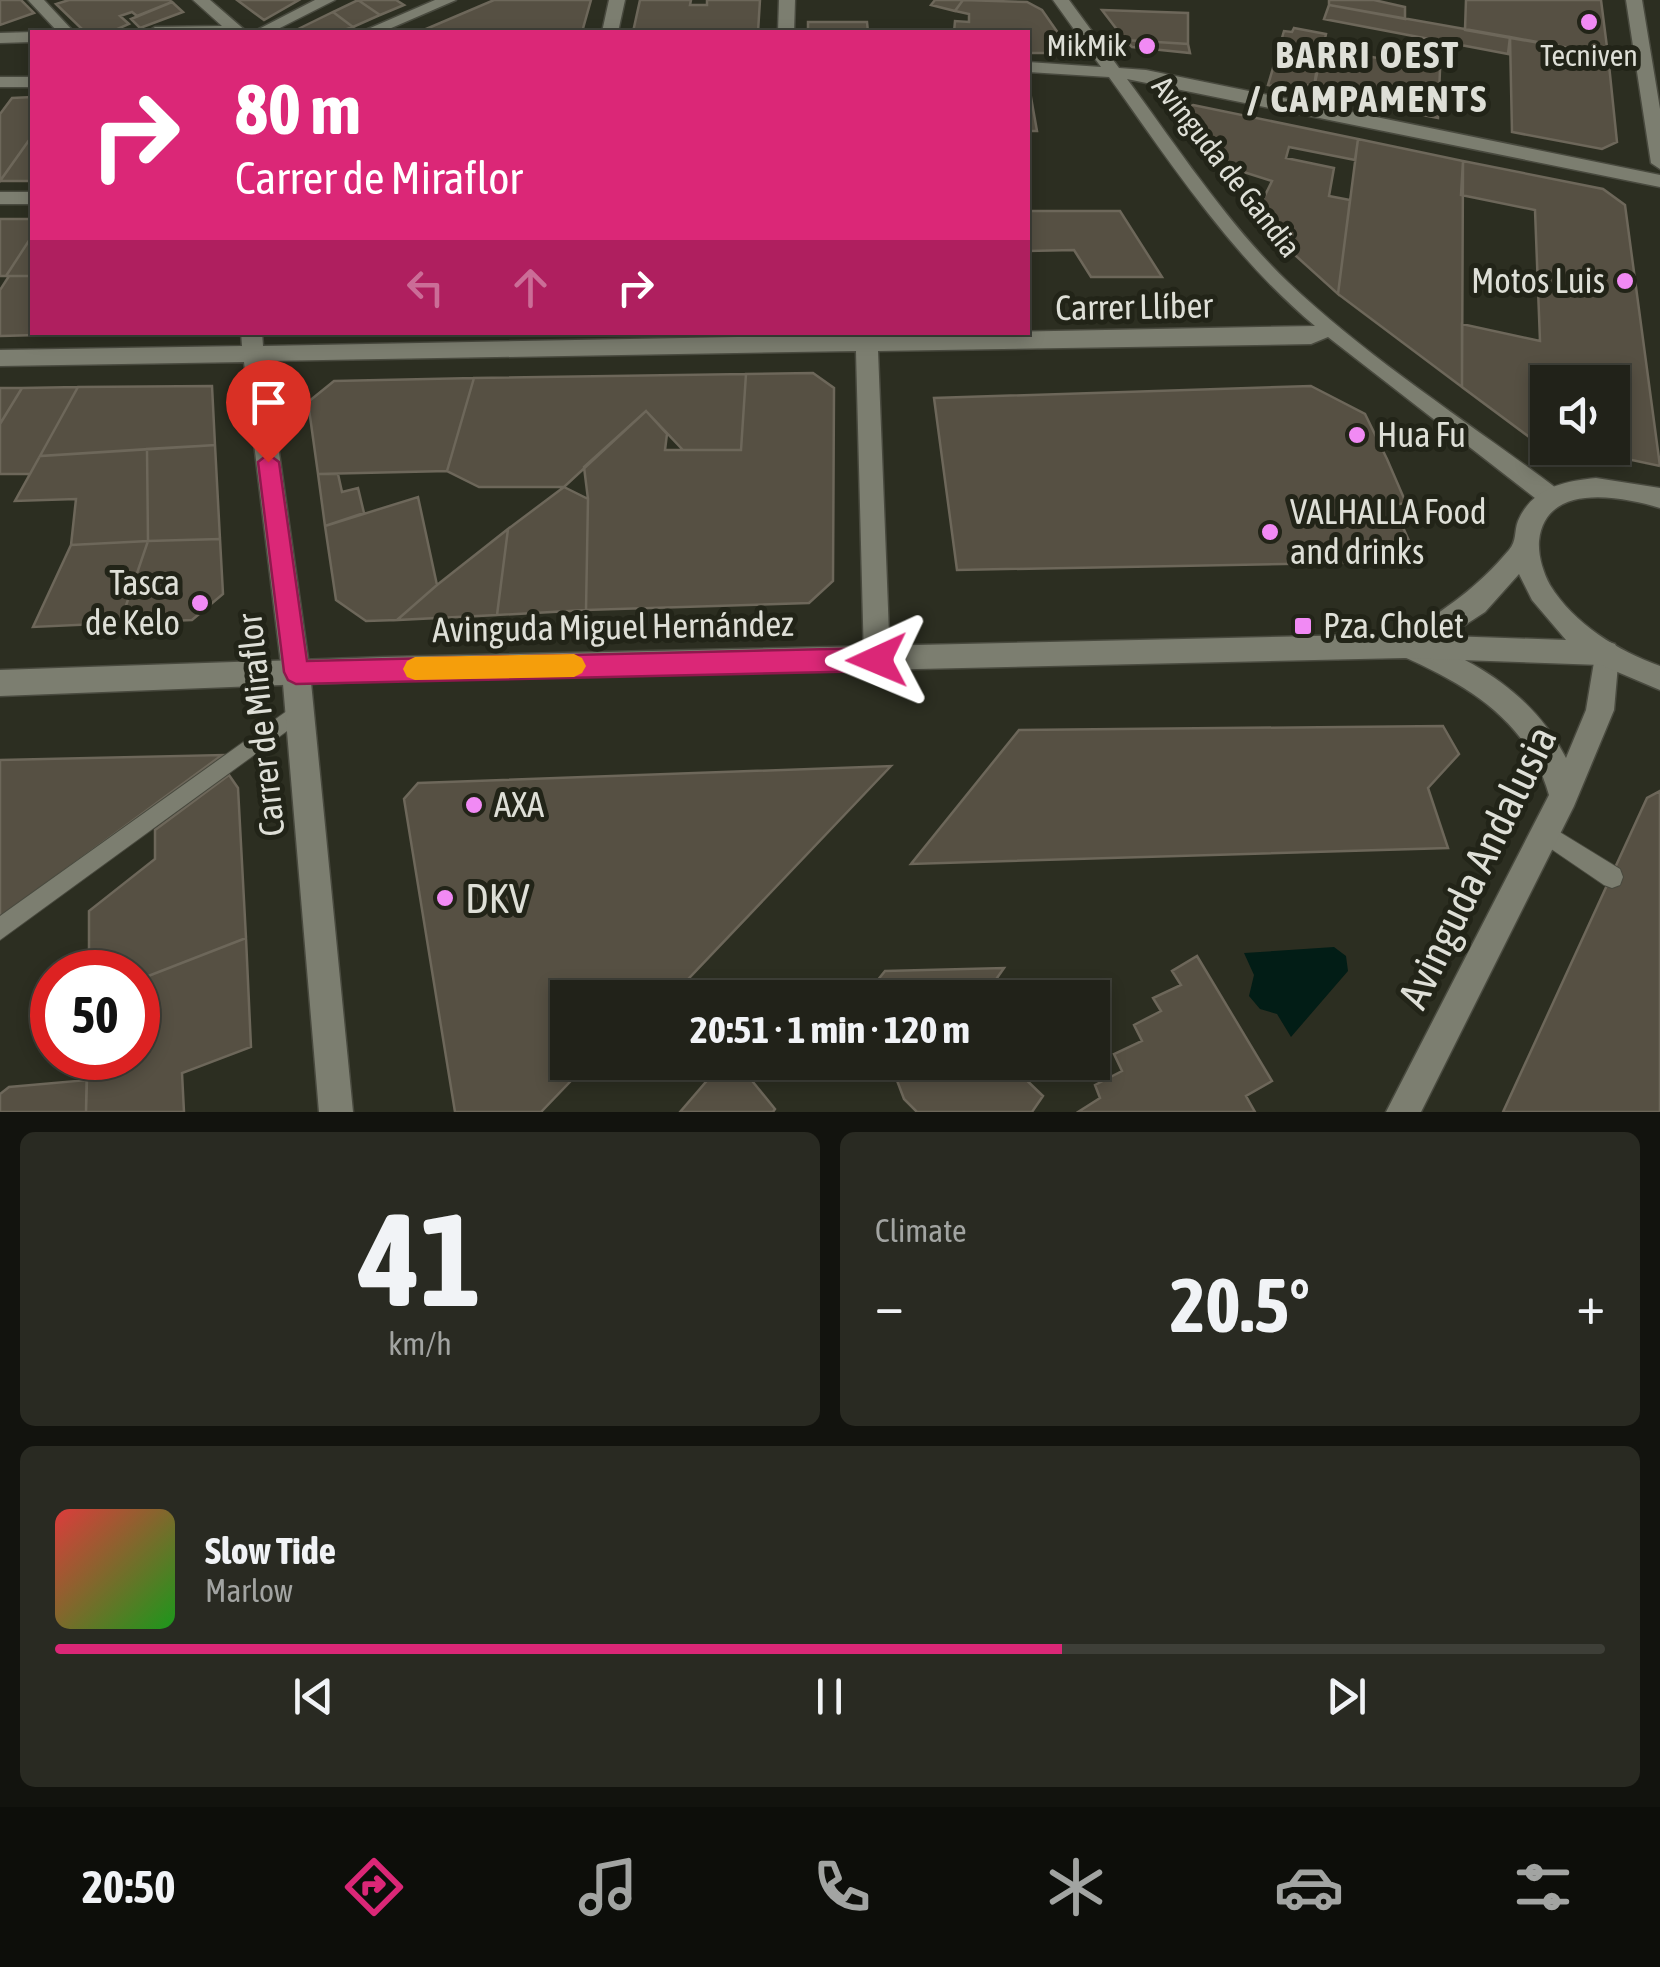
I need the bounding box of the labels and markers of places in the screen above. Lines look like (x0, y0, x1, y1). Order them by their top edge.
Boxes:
marker: Tecniven (1578, 11, 1600, 33)
place label: MikMik (1047, 28, 1127, 62)
marker: MikMik (1136, 35, 1158, 57)
place label: Tecniven (1540, 38, 1638, 72)
place label: Motos Luis (1471, 260, 1605, 300)
marker: Motos Luis (1614, 270, 1636, 292)
pin (226, 360, 311, 463)
place label: Hua Fu (1377, 414, 1466, 454)
marker: Hua Fu (1346, 424, 1368, 446)
place label: VALHALLA Food and drinks (1290, 491, 1487, 571)
marker: VALHALLA Food and drinks (1259, 521, 1281, 543)
place label: Tasca de Kelo (85, 562, 180, 642)
marker: Tasca de Kelo (189, 592, 211, 614)
place label: Pza. Cholet (1323, 605, 1464, 645)
marker: Pza. Cholet (1292, 615, 1314, 637)
place label: AXA (494, 784, 545, 824)
marker: AXA (463, 794, 485, 816)
place label: DKV (465, 874, 530, 922)
marker: DKV (434, 887, 456, 909)

